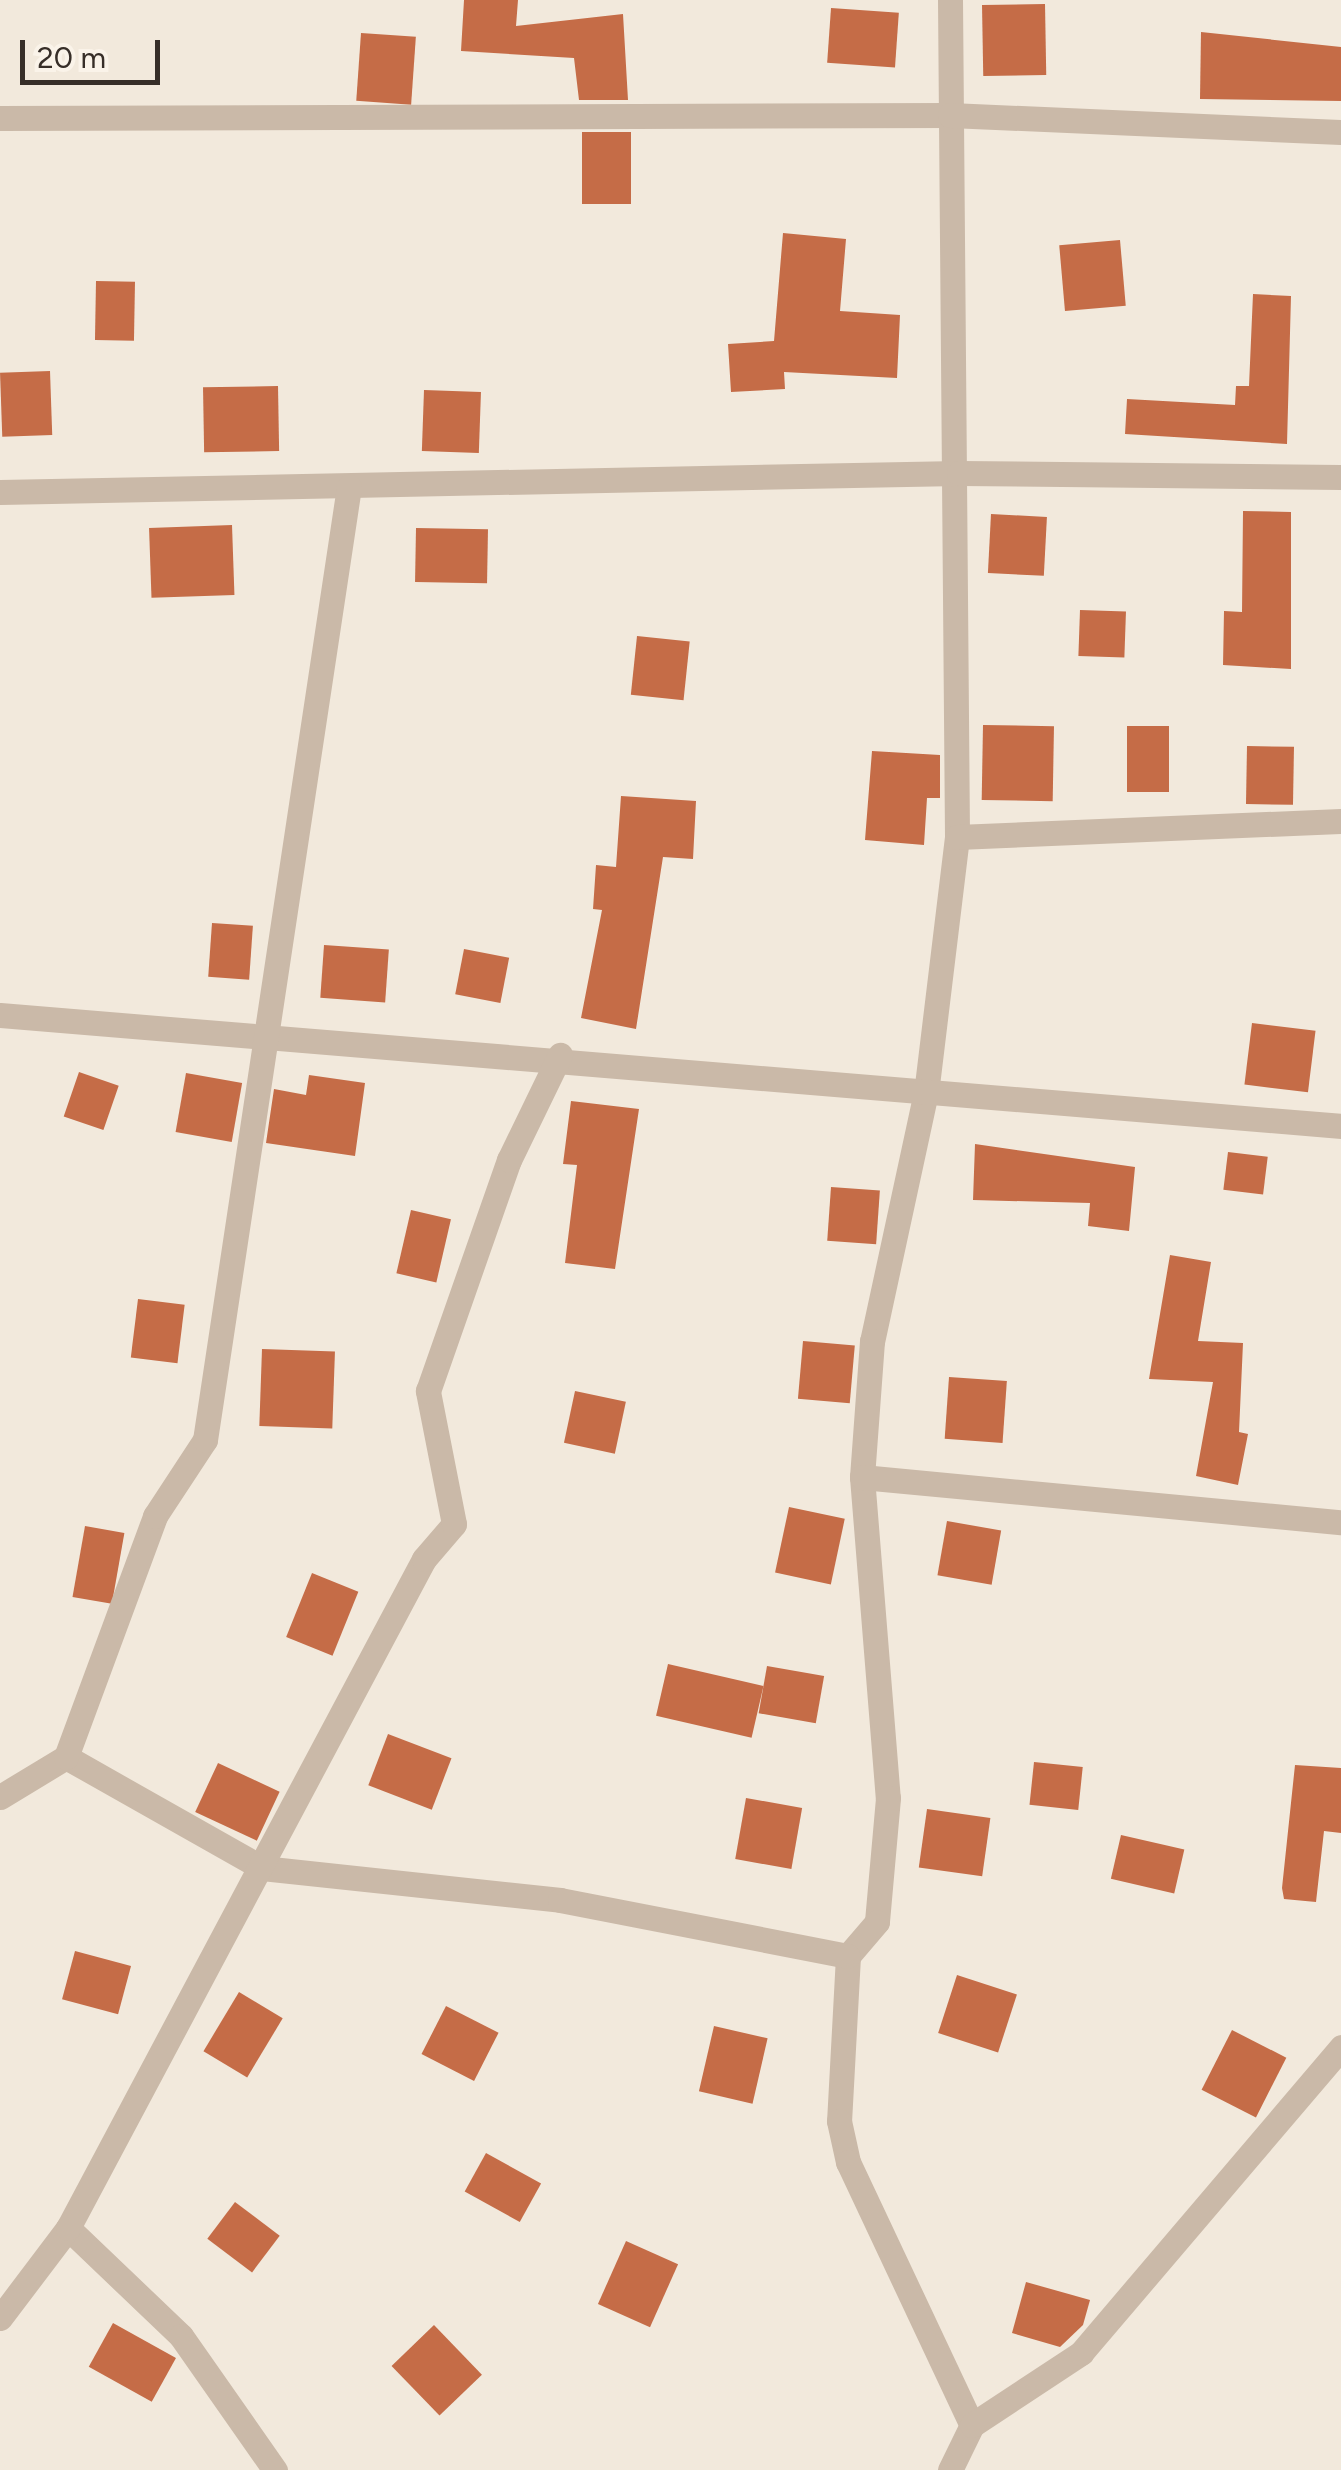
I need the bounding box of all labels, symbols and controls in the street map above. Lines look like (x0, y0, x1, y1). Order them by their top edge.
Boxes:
scale bar (25, 20, 165, 82)
text: 20 m (37, 39, 106, 76)

